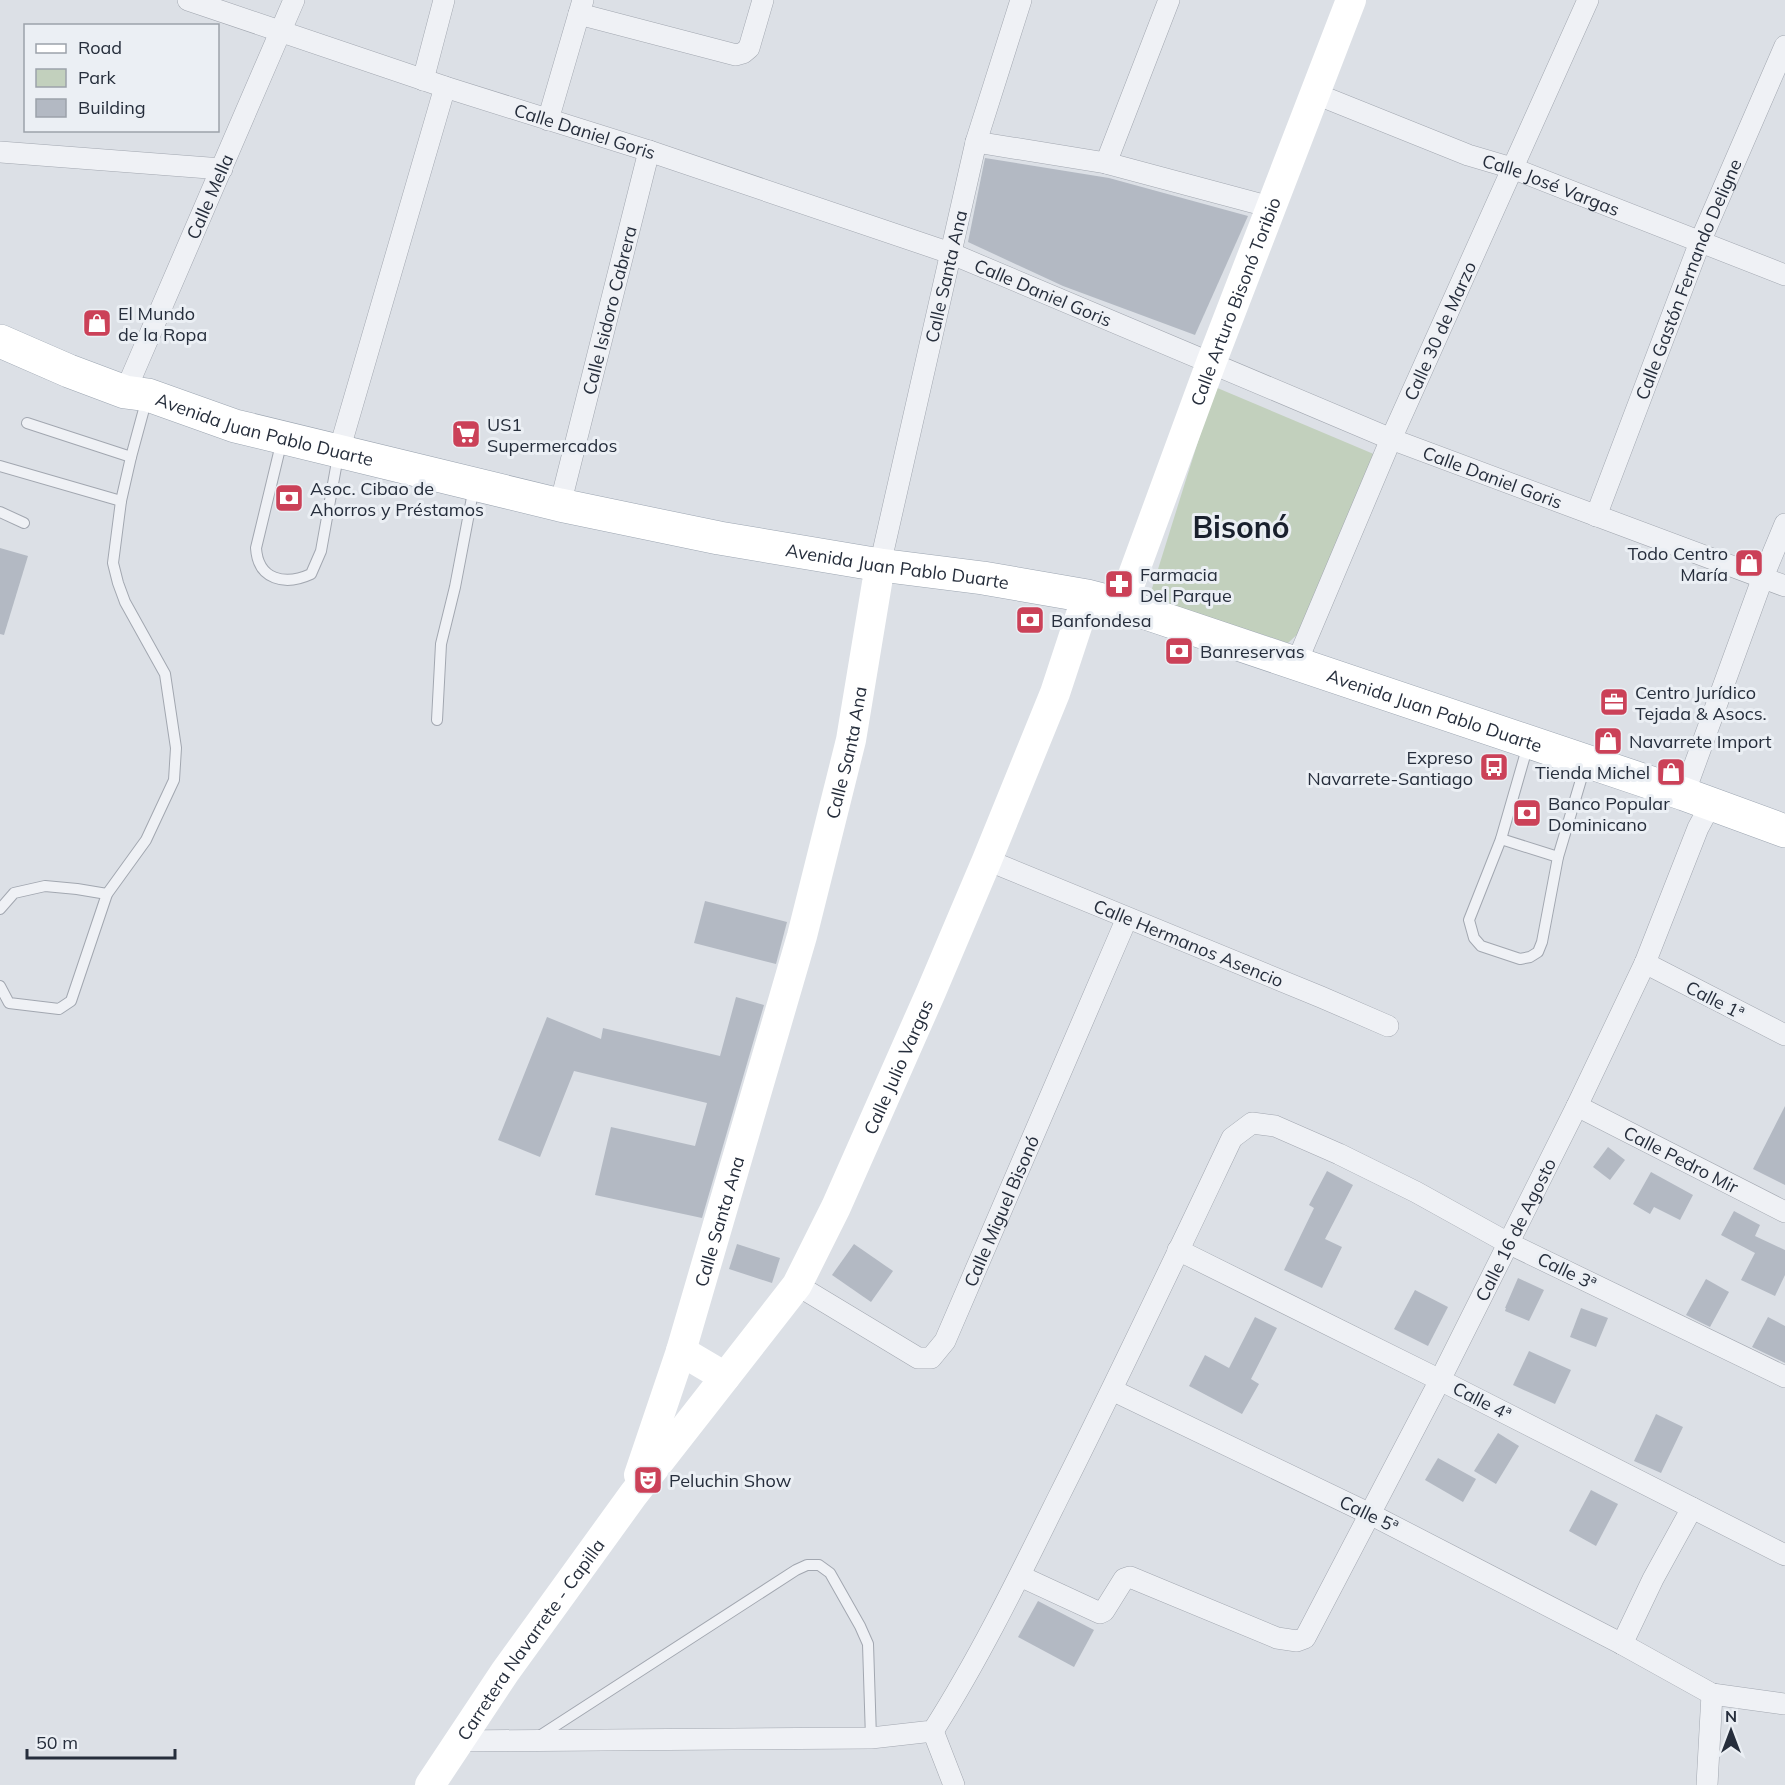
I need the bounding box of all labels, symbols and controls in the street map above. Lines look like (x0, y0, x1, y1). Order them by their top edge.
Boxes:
legend (24, 24, 219, 132)
text: Road (78, 36, 122, 59)
text: Park (78, 66, 117, 89)
text: Building (78, 96, 146, 119)
street label: Calle Daniel Goris (511, 98, 659, 164)
street label: Calle José Vargas (1480, 148, 1623, 221)
street label: Calle Mella (181, 150, 238, 243)
street label: Calle Gastón Fernando Deligne (1630, 155, 1746, 403)
street label: Calle Arturo Bisonó Toribio (1185, 194, 1285, 409)
street label: Calle Santa Ana (919, 208, 972, 345)
street label: Calle Isidoro Cabrera (577, 223, 641, 397)
street label: Calle Daniel Goris (971, 253, 1115, 331)
street label: Calle 30 de Marzo (1398, 258, 1481, 404)
place label: El Mundo de la Ropa (118, 302, 207, 346)
shop icon: El Mundo de la Ropa (81, 307, 113, 339)
street label: Avenida Juan Pablo Duarte (153, 387, 376, 471)
place label: US1 Supermercados (487, 413, 617, 457)
supermarket icon: US1 Supermercados (450, 418, 482, 450)
street label: Calle Daniel Goris (1420, 440, 1566, 513)
place label: Asoc. Cibao de Ahorros y Préstamos (310, 477, 484, 521)
bank icon: Asoc. Cibao de Ahorros y Préstamos (273, 482, 305, 514)
district label: Bisonó (1192, 508, 1290, 546)
street label: Avenida Juan Pablo Duarte (784, 538, 1011, 594)
place label: Todo Centro María (1627, 542, 1728, 586)
shop icon: Todo Centro María (1733, 547, 1765, 579)
place label: Farmacia Del Parque (1140, 563, 1232, 607)
pharmacy icon: Farmacia Del Parque (1103, 568, 1135, 600)
bank icon: Banfondesa (1014, 604, 1046, 636)
place label: Banfondesa (1051, 609, 1152, 632)
bank icon: Banreservas (1163, 635, 1195, 667)
place label: Banreservas (1200, 640, 1305, 663)
street label: Avenida Juan Pablo Duarte (1324, 663, 1545, 757)
place label: Centro Jurídico Tejada & Asocs. (1635, 681, 1767, 725)
street label: Calle Santa Ana (820, 685, 871, 821)
office icon: Centro Jurídico Tejada & Asocs. (1598, 686, 1630, 718)
shop icon: Navarrete Import (1592, 725, 1624, 757)
place label: Navarrete Import (1629, 730, 1772, 753)
place label: Expreso Navarrete-Santiago (1307, 746, 1473, 790)
bus stop icon: Expreso Navarrete-Santiago (1478, 751, 1510, 783)
shop icon: Tienda Michel (1655, 756, 1687, 788)
place label: Tienda Michel (1535, 761, 1650, 784)
place label: Banco Popular Dominicano (1548, 792, 1670, 836)
bank icon: Banco Popular Dominicano (1511, 797, 1543, 829)
street label: Calle Hermanos Asencio (1090, 894, 1287, 992)
street label: Calle 1ª (1682, 976, 1748, 1025)
street label: Calle Julio Vargas (858, 996, 938, 1138)
street label: Calle Pedro Mir (1620, 1120, 1743, 1198)
street label: Calle Miguel Bisonó (958, 1132, 1044, 1290)
street label: Calle Santa Ana (689, 1153, 749, 1289)
street label: Calle 16 de Agosto (1470, 1154, 1561, 1305)
street label: Calle 3ª (1534, 1247, 1600, 1295)
street label: Calle 4ª (1449, 1377, 1515, 1426)
theatre icon: Peluchin Show (632, 1464, 664, 1496)
place label: Peluchin Show (669, 1469, 792, 1492)
street label: Calle 5ª (1336, 1490, 1402, 1538)
street label: Carretera Navarrete - Capilla (452, 1534, 609, 1744)
north arrow (1701, 1701, 1761, 1761)
text: N (1725, 1706, 1737, 1726)
scale bar (27, 1722, 176, 1760)
text: 50 m (36, 1731, 78, 1754)

